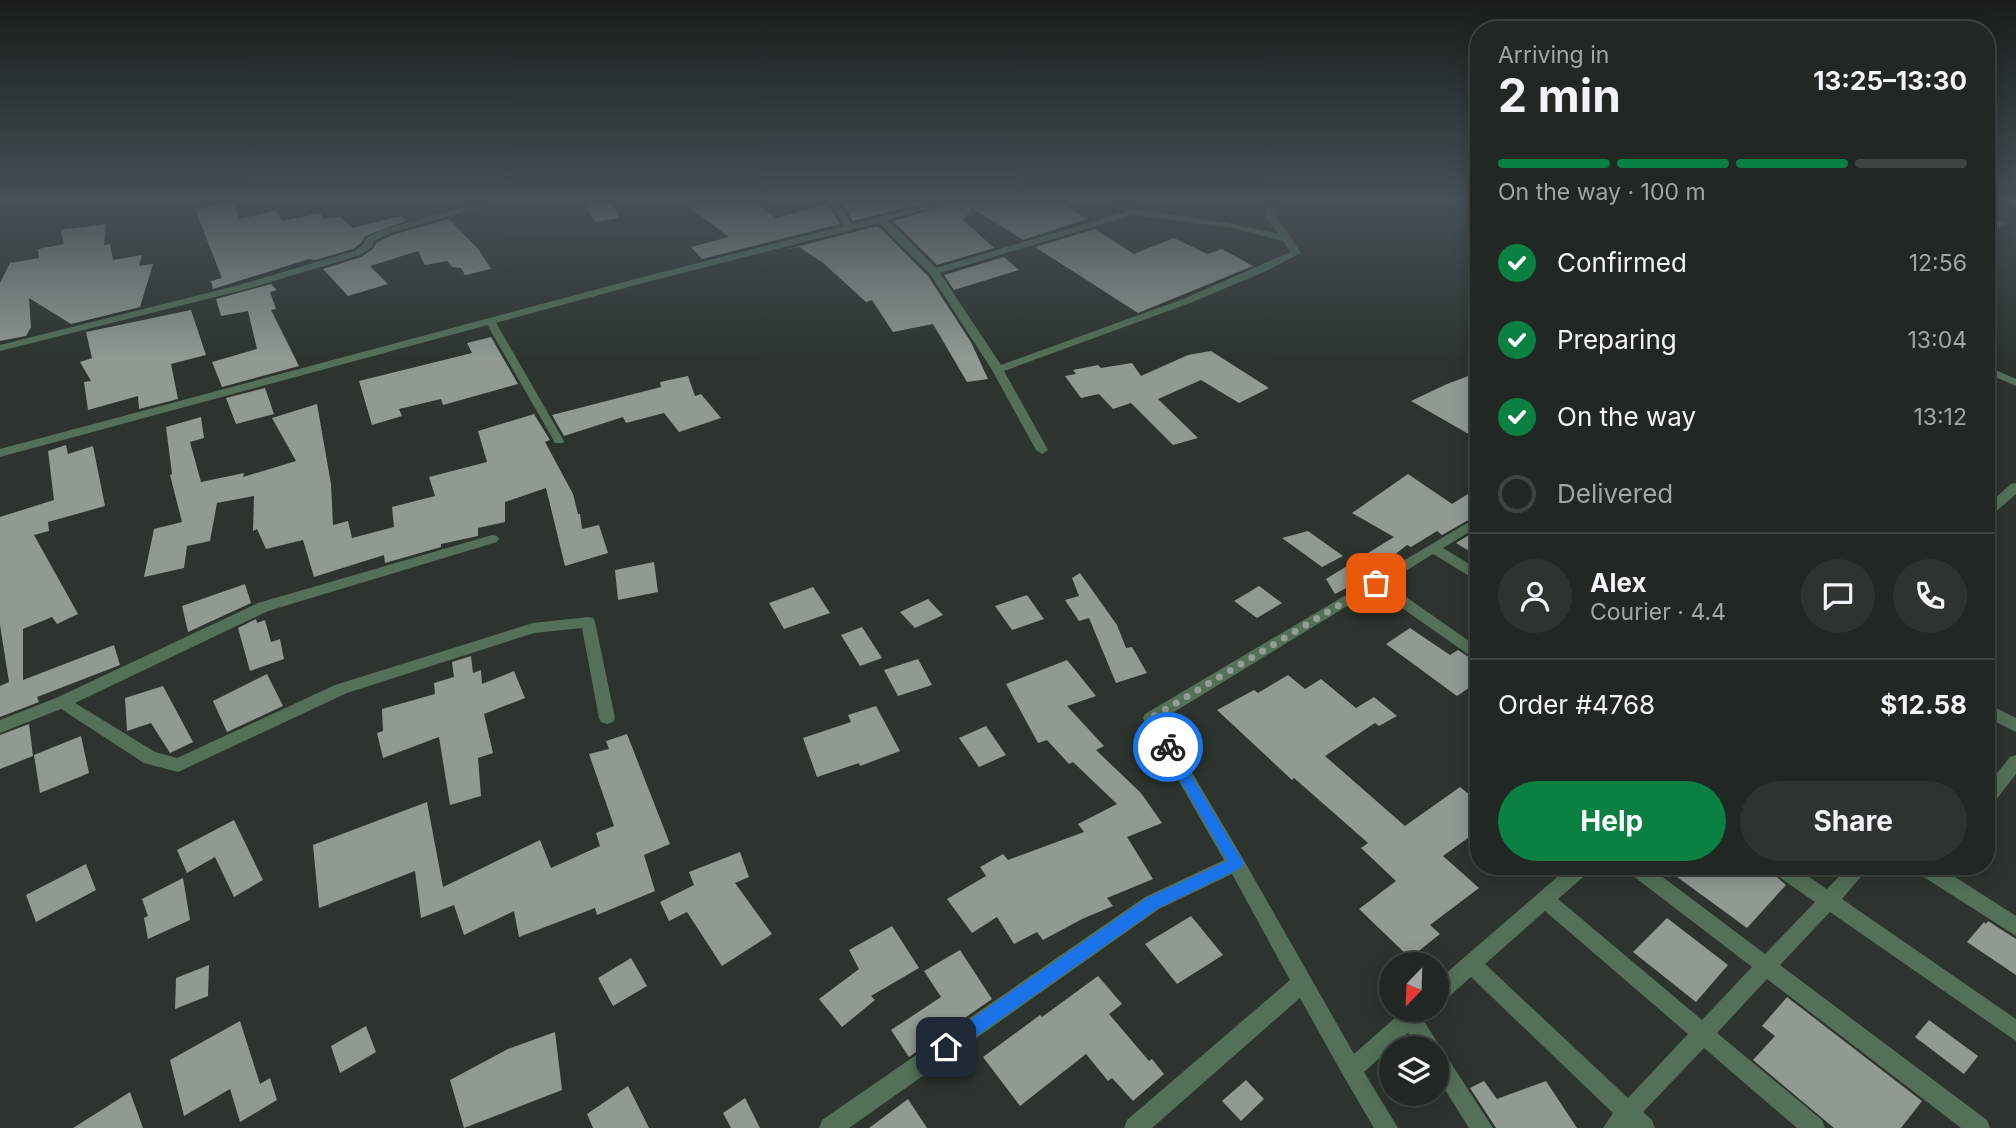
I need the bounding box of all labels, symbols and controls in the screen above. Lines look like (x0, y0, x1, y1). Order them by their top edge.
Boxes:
text: Arriving in (1498, 41, 1609, 69)
text: 13:25–13:30 (1813, 65, 1967, 96)
text: 2 min (1498, 67, 1621, 123)
text: On the way · 100 m (1498, 178, 1706, 206)
icon: check (1498, 244, 1536, 282)
text: Confirmed (1557, 247, 1687, 278)
text: 12:56 (1909, 249, 1967, 277)
icon: check (1498, 321, 1536, 359)
text: Preparing (1557, 324, 1677, 355)
text: 13:04 (1907, 326, 1967, 354)
icon: check (1498, 398, 1536, 436)
text: On the way (1557, 401, 1696, 432)
text: 13:12 (1913, 403, 1967, 431)
text: Delivered (1557, 478, 1673, 509)
pin (1346, 553, 1406, 613)
button: person (1498, 559, 1572, 633)
button: chat (1801, 559, 1875, 633)
button: phone (1893, 559, 1967, 633)
icon: bag (1357, 564, 1395, 602)
text: Alex (1590, 567, 1647, 598)
text: Courier · 4.4 (1590, 598, 1726, 626)
text: Order #4768 (1498, 689, 1655, 720)
text: $12.58 (1880, 689, 1967, 720)
courier (1133, 712, 1203, 782)
icon: bike (1149, 728, 1187, 766)
button: Help (1498, 781, 1726, 861)
button: Share (1740, 781, 1967, 861)
north arrow (1379, 952, 1449, 1022)
map controls (1379, 952, 1449, 1106)
pin (916, 1017, 976, 1077)
icon: home (927, 1028, 965, 1066)
button: layers (1379, 1036, 1449, 1106)

